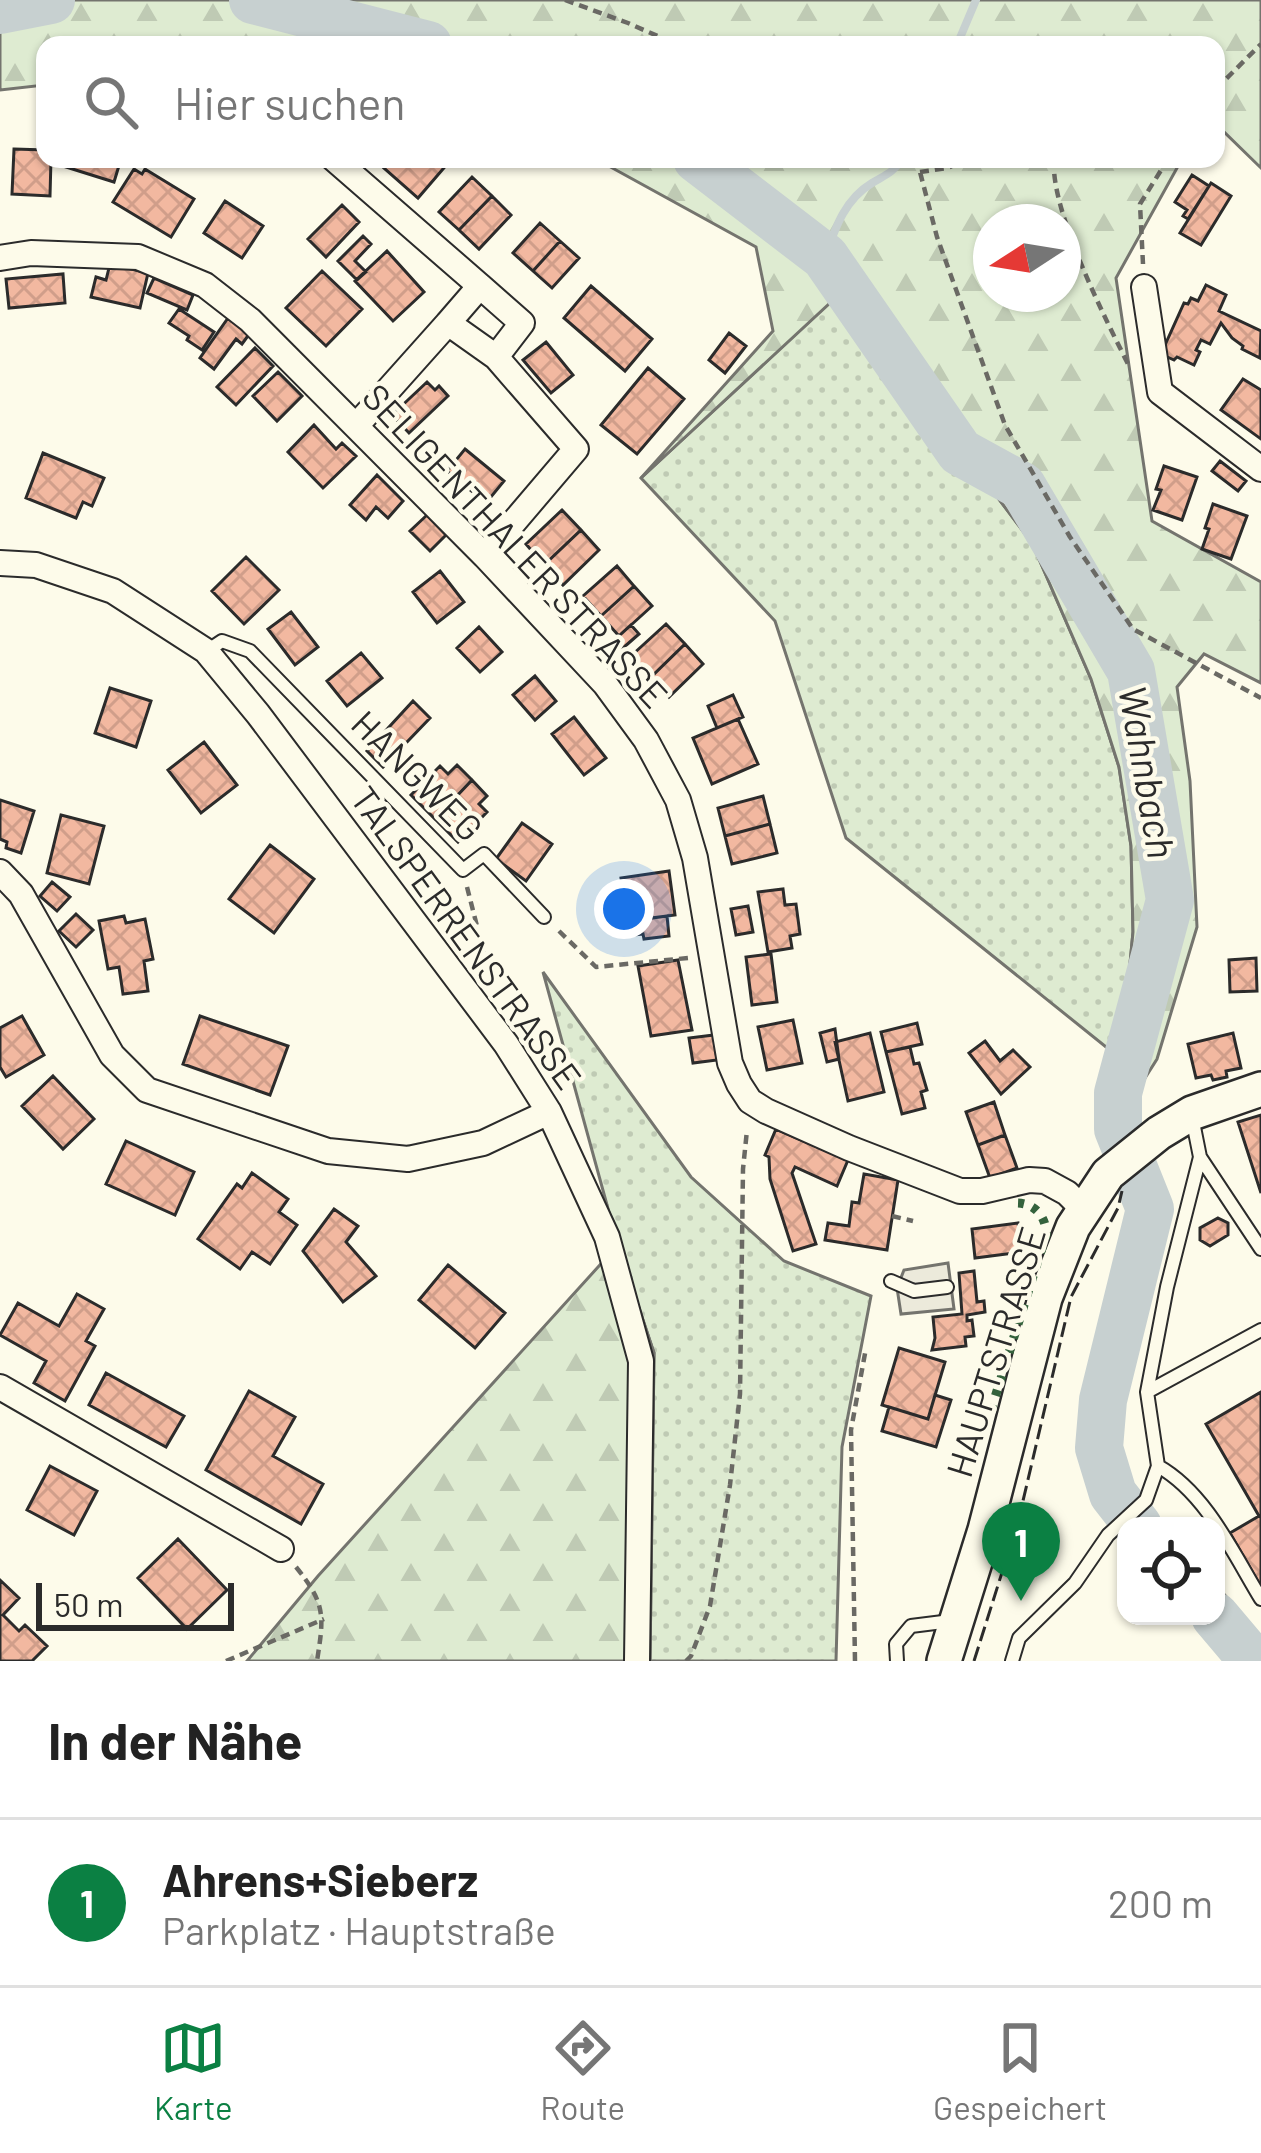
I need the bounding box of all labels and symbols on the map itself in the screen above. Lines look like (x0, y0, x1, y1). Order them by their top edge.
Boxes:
north arrow (973, 204, 1081, 312)
street label: SELIGENTHALER STRASSE (355, 374, 677, 716)
water label: Wahnbach (1110, 682, 1187, 862)
street label: HANGWEG (344, 701, 492, 849)
street label: TALSPERRENSTRASSE (343, 777, 591, 1097)
your location (594, 879, 654, 939)
street label: HAUPTSTRASSE (936, 1221, 1053, 1482)
pin: 1 (982, 1502, 1060, 1601)
scale bar (36, 1577, 234, 1630)

